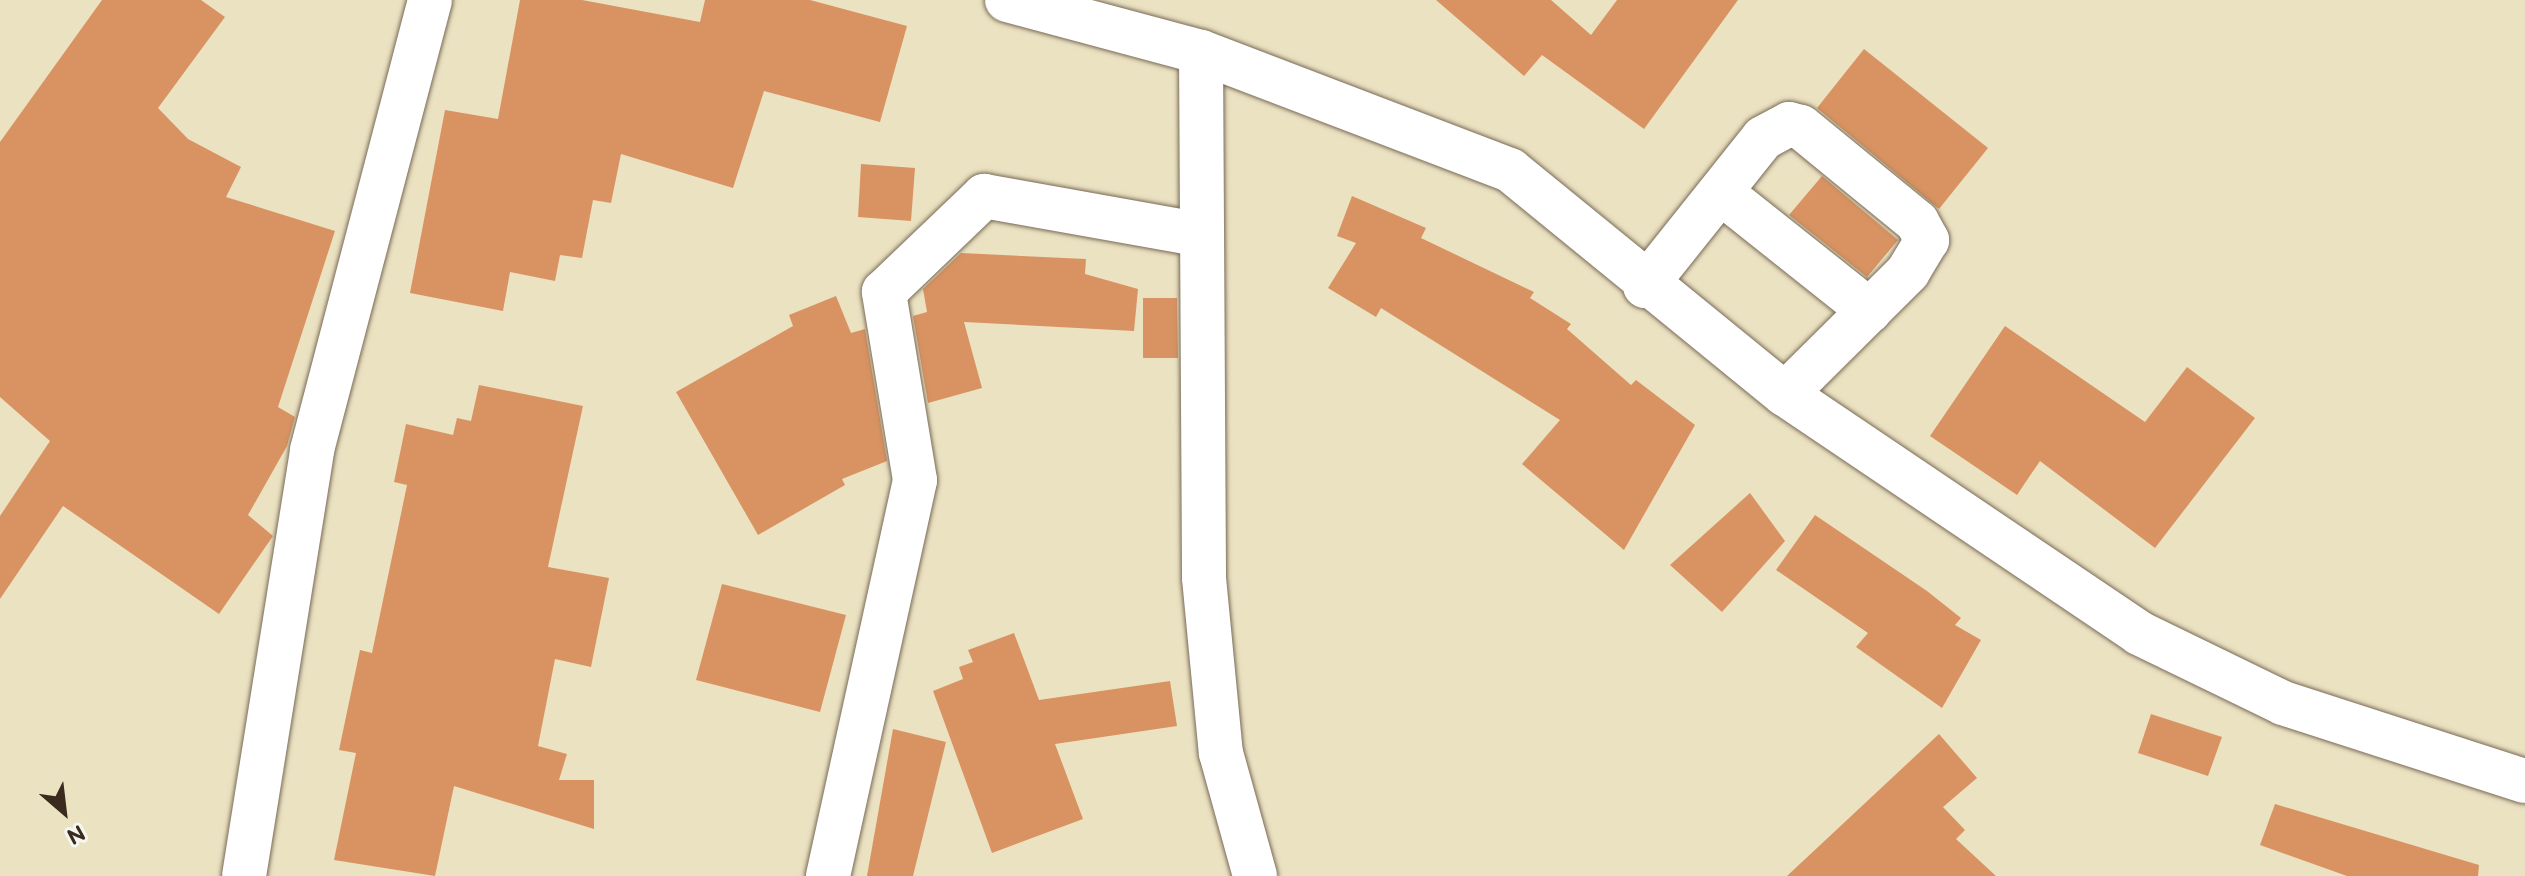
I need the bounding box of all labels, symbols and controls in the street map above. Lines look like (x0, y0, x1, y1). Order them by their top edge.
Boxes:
north arrow (24, 772, 104, 852)
text: N (62, 818, 89, 849)

